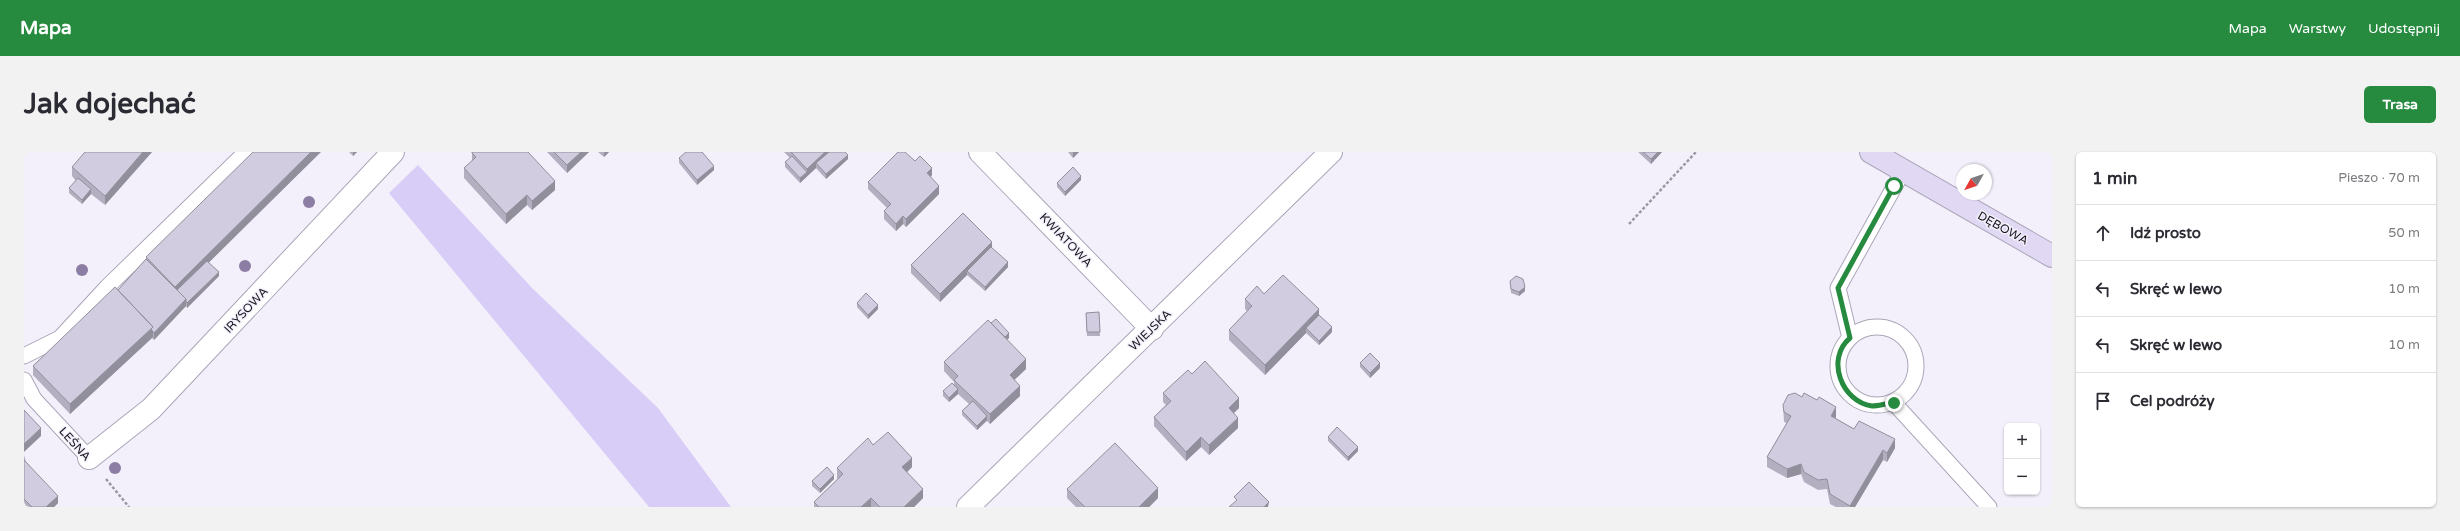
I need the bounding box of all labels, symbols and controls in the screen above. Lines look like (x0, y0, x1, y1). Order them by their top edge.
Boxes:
text: Mapa (20, 17, 72, 39)
text: Mapa (2229, 20, 2267, 37)
text: Warstwy (2289, 20, 2346, 37)
text: Udostępnij (2368, 20, 2440, 37)
button: Trasa (2364, 86, 2436, 123)
text: Jak dojechać (24, 87, 196, 121)
north arrow (1956, 164, 1992, 200)
text: 1 min (2092, 168, 2137, 189)
text: Pieszo · 70 m (2338, 170, 2420, 186)
route start (1885, 177, 1903, 195)
street label: DĘBOWA (1975, 208, 2031, 248)
street label: KWIATOWA (1037, 210, 1095, 270)
icon: ahead (2092, 222, 2114, 244)
text: Idź prosto (2130, 224, 2201, 242)
text: 50 m (2388, 225, 2420, 241)
icon: left (2092, 278, 2114, 300)
text: Skręć w lewo (2130, 280, 2222, 298)
text: 10 m (2388, 281, 2420, 297)
street label: IRYSOWA (221, 284, 271, 336)
street label: WIEJSKA (1126, 307, 1174, 353)
icon: left (2092, 334, 2114, 356)
text: Skręć w lewo (2130, 336, 2222, 354)
text: 10 m (2388, 337, 2420, 353)
icon: arrive (2092, 390, 2114, 412)
text: Cel podróży (2130, 392, 2215, 410)
route end (1885, 394, 1903, 412)
map controls (2004, 423, 2040, 495)
button: + (2004, 423, 2040, 459)
street label: LEŚNA (56, 424, 94, 464)
button: − (2004, 459, 2040, 495)

